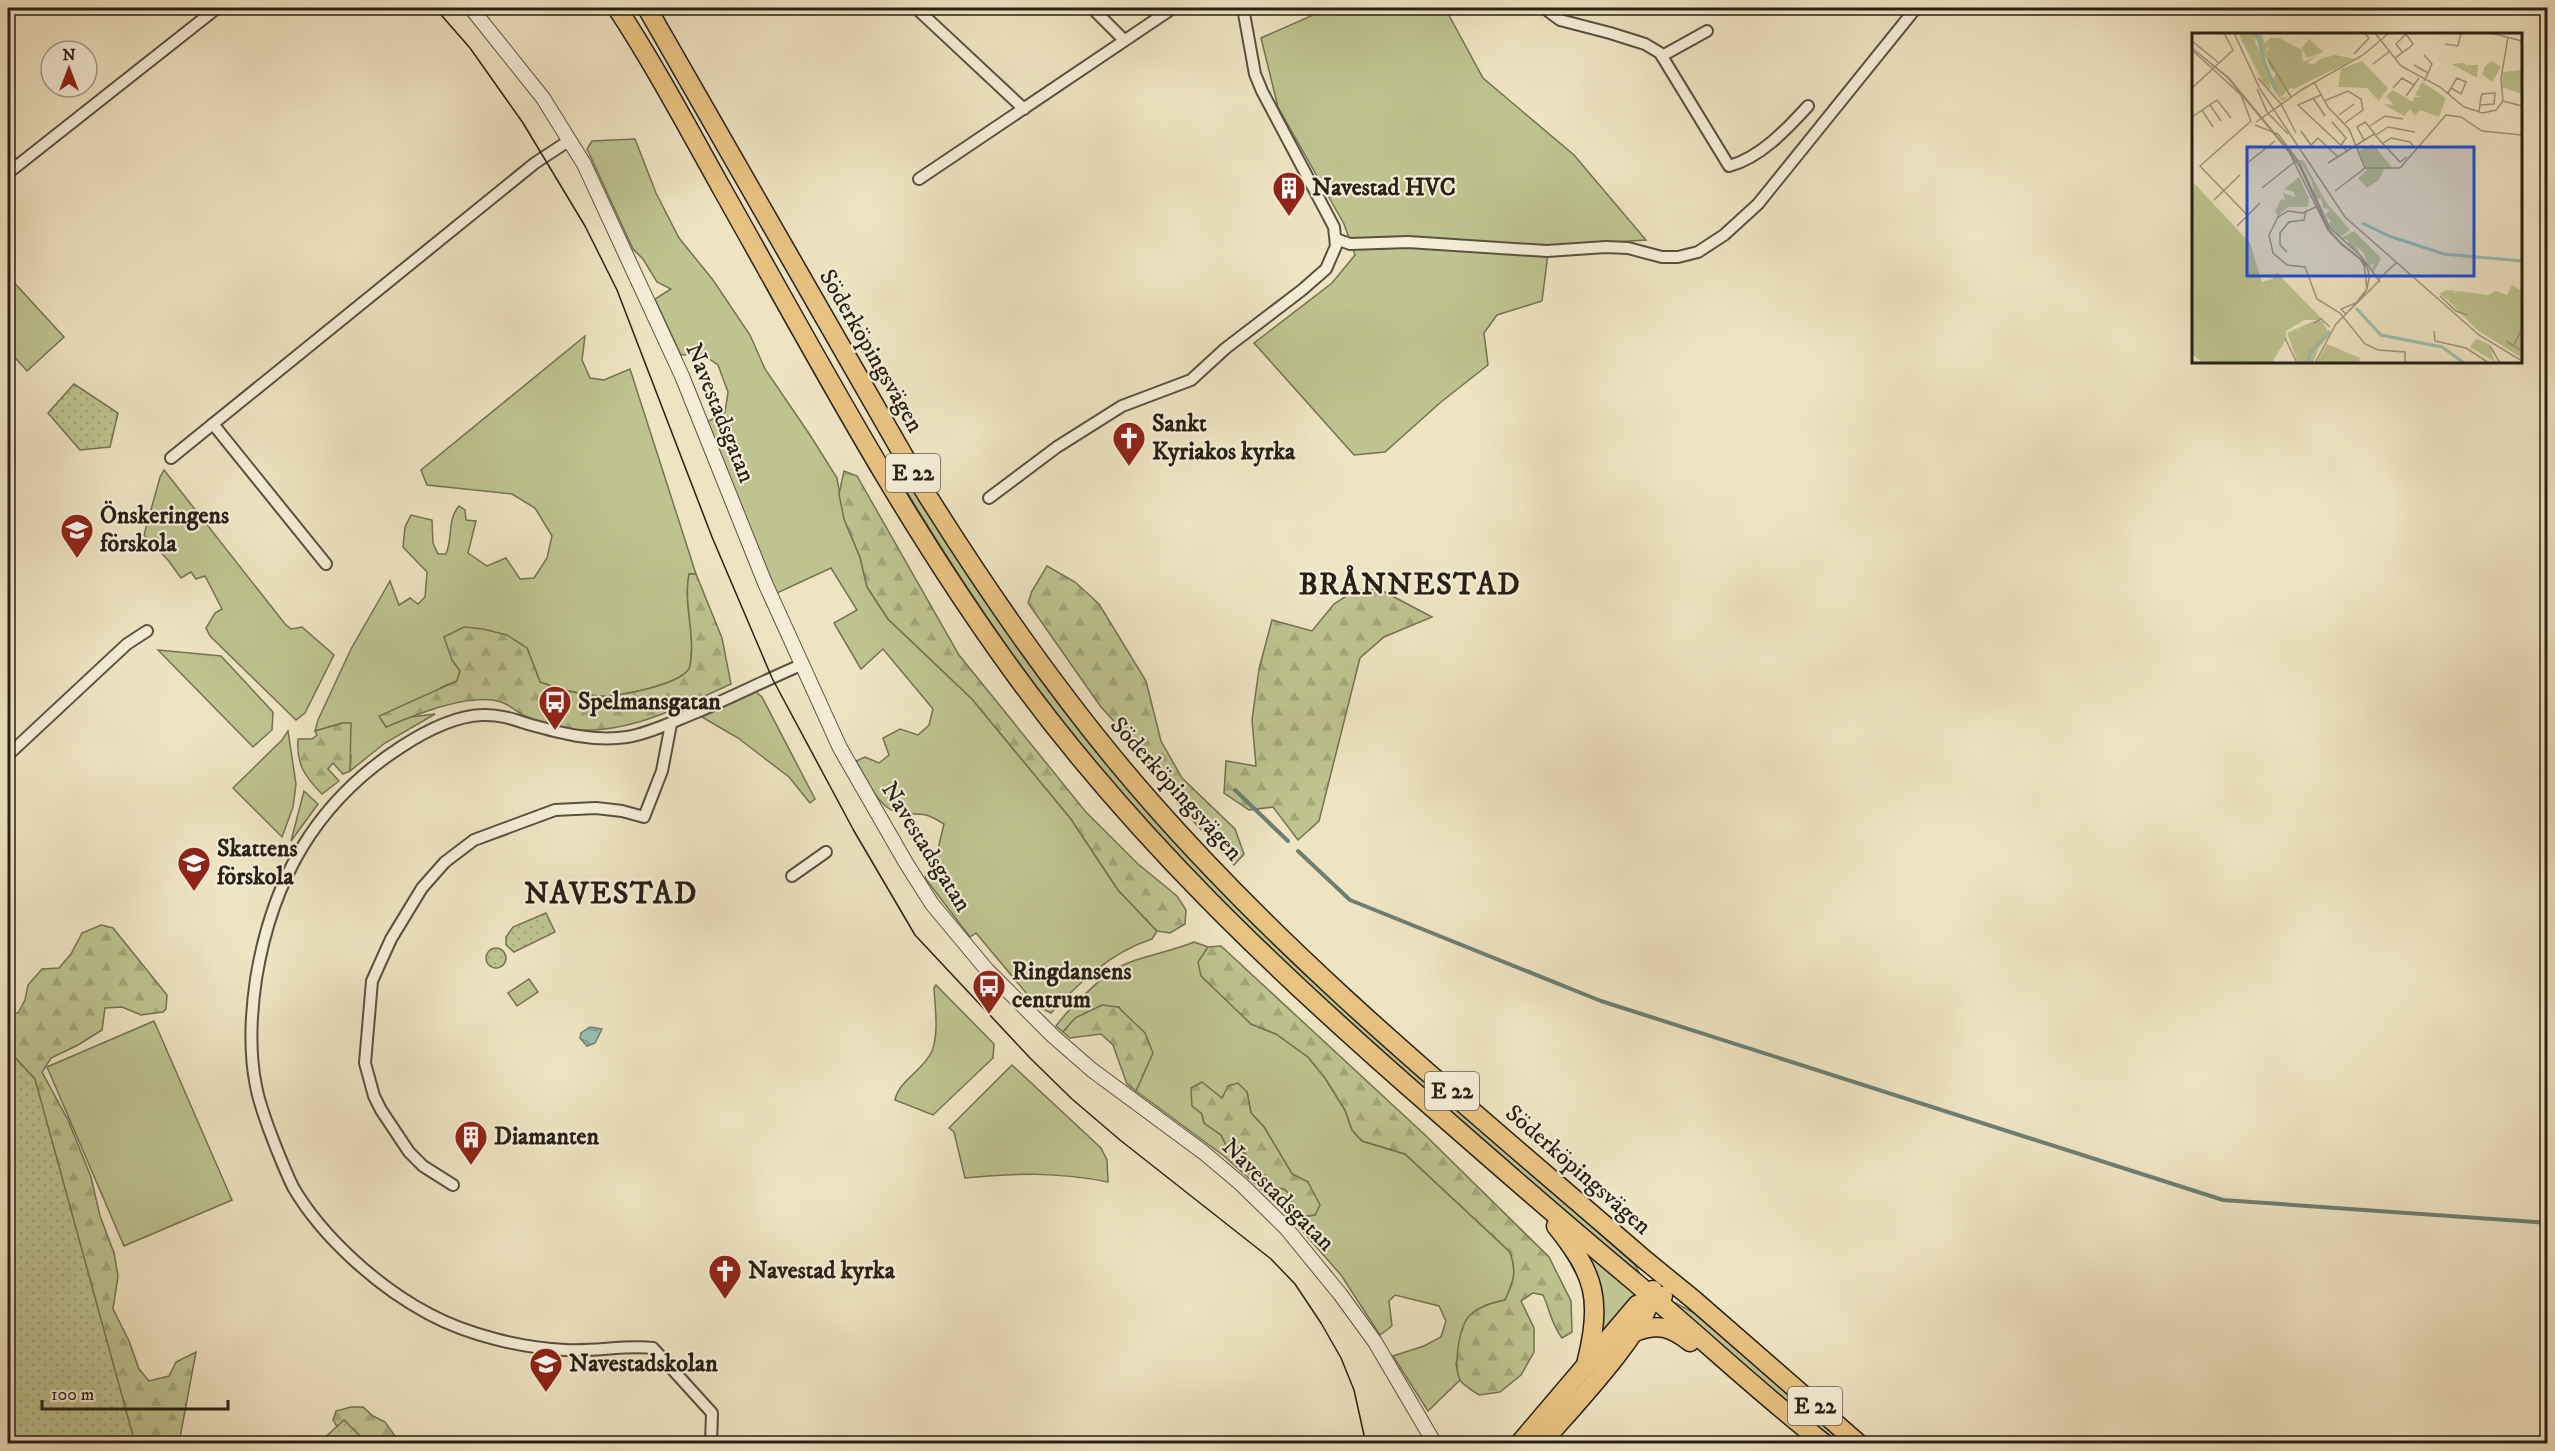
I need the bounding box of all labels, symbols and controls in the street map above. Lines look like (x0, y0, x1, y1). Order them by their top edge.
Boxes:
inset map (2192, 33, 2522, 363)
north arrow (39, 39, 99, 99)
text: N (62, 45, 76, 65)
building icon: Navestad HVC (1271, 170, 1307, 217)
place label: Navestad HVC (1312, 173, 1456, 203)
street label: Söderköpingsvägen (812, 264, 930, 438)
street label: Navestadsgatan (678, 339, 762, 488)
place label: Sankt Kyriakos kyrka (1152, 409, 1296, 467)
church icon: Sankt Kyriakos kyrka (1111, 420, 1147, 467)
road number: E 22 (886, 454, 940, 492)
place label: Önskeringens förskola (99, 500, 229, 559)
school or university icon: Önskeringens förskola (59, 512, 95, 559)
district label: BRÅNNESTAD (1299, 564, 1521, 604)
bus stop icon: Spelmansgatan (537, 684, 573, 731)
place label: Spelmansgatan (578, 687, 721, 717)
street label: Söderköpingsvägen (1103, 711, 1249, 868)
street label: Navestadsgatan (874, 776, 978, 918)
place label: Skattens förskola (216, 834, 298, 892)
school or university icon: Skattens förskola (176, 845, 212, 892)
district label: NAVESTAD (524, 876, 698, 913)
place label: Ringdansens centrum (1012, 957, 1132, 1015)
bus stop icon: Ringdansens centrum (971, 968, 1007, 1015)
road number: E 22 (1425, 1072, 1479, 1110)
street label: Söderköpingsvägen (1499, 1098, 1658, 1242)
building icon: Diamanten (453, 1119, 489, 1166)
place label: Diamanten (494, 1122, 600, 1152)
street label: Navestadsgatan (1215, 1132, 1341, 1258)
church icon: Navestad kyrka (707, 1253, 743, 1300)
place label: Navestad kyrka (748, 1256, 896, 1286)
school or university icon: Navestadskolan (528, 1346, 564, 1393)
place label: Navestadskolan (569, 1349, 718, 1379)
scale bar (42, 1373, 228, 1411)
text: 100 m (51, 1384, 94, 1406)
road number: E 22 (1788, 1387, 1842, 1425)

